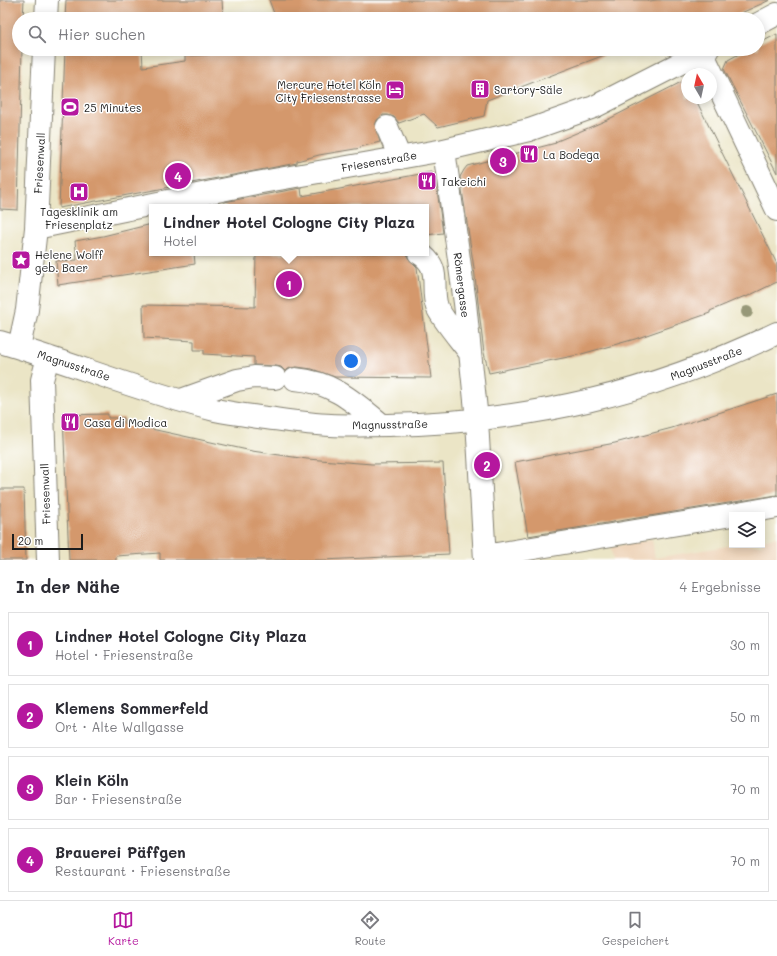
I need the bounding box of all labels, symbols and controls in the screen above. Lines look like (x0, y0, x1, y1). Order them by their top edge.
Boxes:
search box (12, 12, 765, 56)
icon: search (26, 23, 48, 45)
text: Hier suchen (58, 24, 145, 44)
north arrow (681, 68, 717, 104)
place label: Mercure Hotel Köln City Friesenstrasse (276, 77, 381, 105)
building icon: Sartory-Säle (469, 78, 491, 100)
hotel icon: Mercure Hotel Köln City Friesenstrasse (384, 79, 406, 101)
place label: Sartory-Säle (494, 82, 563, 97)
sports icon: 25 Minutes (59, 96, 81, 118)
place label: 25 Minutes (84, 100, 141, 115)
street label: Friesenwall (30, 132, 48, 194)
restaurant icon: La Bodega (518, 143, 540, 165)
pin: 3 (490, 146, 516, 176)
street label: Friesenstraße (340, 147, 418, 175)
place label: La Bodega (543, 147, 600, 162)
pin: 4 (165, 161, 191, 191)
restaurant icon: Takeichi (416, 170, 438, 192)
place label: Takeichi (441, 174, 486, 189)
hospital icon: Tagesklinik am Friesenplatz (68, 181, 90, 203)
place label: Tagesklinik am Friesenplatz (40, 204, 118, 232)
popup (149, 204, 429, 256)
text: Lindner Hotel Cologne City Plaza (163, 212, 415, 232)
text: Hotel (163, 232, 197, 249)
place label: Helene Wolff geb. Baer (35, 247, 104, 275)
place icon: Helene Wolff geb. Baer (10, 249, 32, 271)
street label: Römergasse (451, 252, 473, 319)
pin: 1 (276, 269, 302, 299)
street label: Magnusstraße (668, 342, 744, 384)
street label: Magnusstraße (36, 346, 113, 384)
your location (341, 351, 361, 371)
restaurant icon: Casa di Modica (59, 411, 81, 433)
place label: Casa di Modica (84, 415, 167, 430)
street label: Magnusstraße (352, 416, 428, 432)
pin: 2 (474, 450, 500, 480)
street label: Friesenwall (36, 463, 54, 525)
map controls (729, 512, 765, 548)
button: layers (729, 512, 765, 548)
scale bar (12, 532, 83, 551)
text: 20 m (18, 533, 43, 548)
text: In der Nähe (16, 575, 120, 597)
text: 4 Ergebnisse (680, 578, 761, 595)
text: Lindner Hotel Cologne City Plaza (55, 626, 307, 646)
text: 1 (27, 636, 33, 653)
text: 30 m (730, 636, 760, 653)
text: Hotel · Friesenstraße (55, 646, 193, 663)
text: Klemens Sommerfeld (55, 698, 208, 718)
text: 2 (26, 708, 34, 725)
text: 50 m (730, 708, 760, 725)
text: Ort · Alte Wallgasse (55, 718, 184, 735)
text: Klein Köln (55, 770, 129, 790)
text: 3 (26, 780, 34, 797)
text: 70 m (730, 780, 760, 797)
text: Bar · Friesenstraße (55, 790, 182, 807)
text: Brauerei Päffgen (55, 842, 186, 862)
text: 4 (26, 852, 34, 869)
text: 70 m (730, 852, 760, 869)
text: Restaurant · Friesenstraße (55, 862, 231, 879)
tab: Karte (108, 909, 139, 948)
tab: Route (355, 909, 386, 948)
tab: Gespeichert (602, 909, 669, 948)

